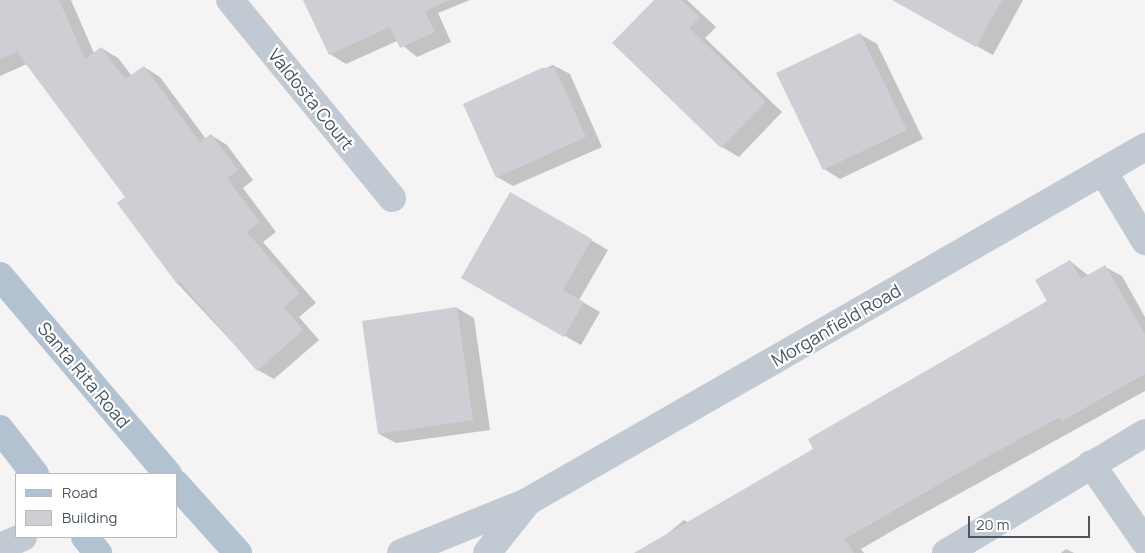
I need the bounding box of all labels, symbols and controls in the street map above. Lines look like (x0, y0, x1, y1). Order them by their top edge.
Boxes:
street label: Valdosta Court (264, 44, 358, 154)
street label: Morganfield Road (767, 279, 905, 371)
street label: Santa Rita Road (33, 318, 135, 432)
legend (15, 473, 178, 538)
text: Road (62, 482, 98, 503)
scale bar (970, 506, 1092, 538)
text: Building (62, 507, 117, 528)
text: 20 m (976, 514, 1009, 535)

